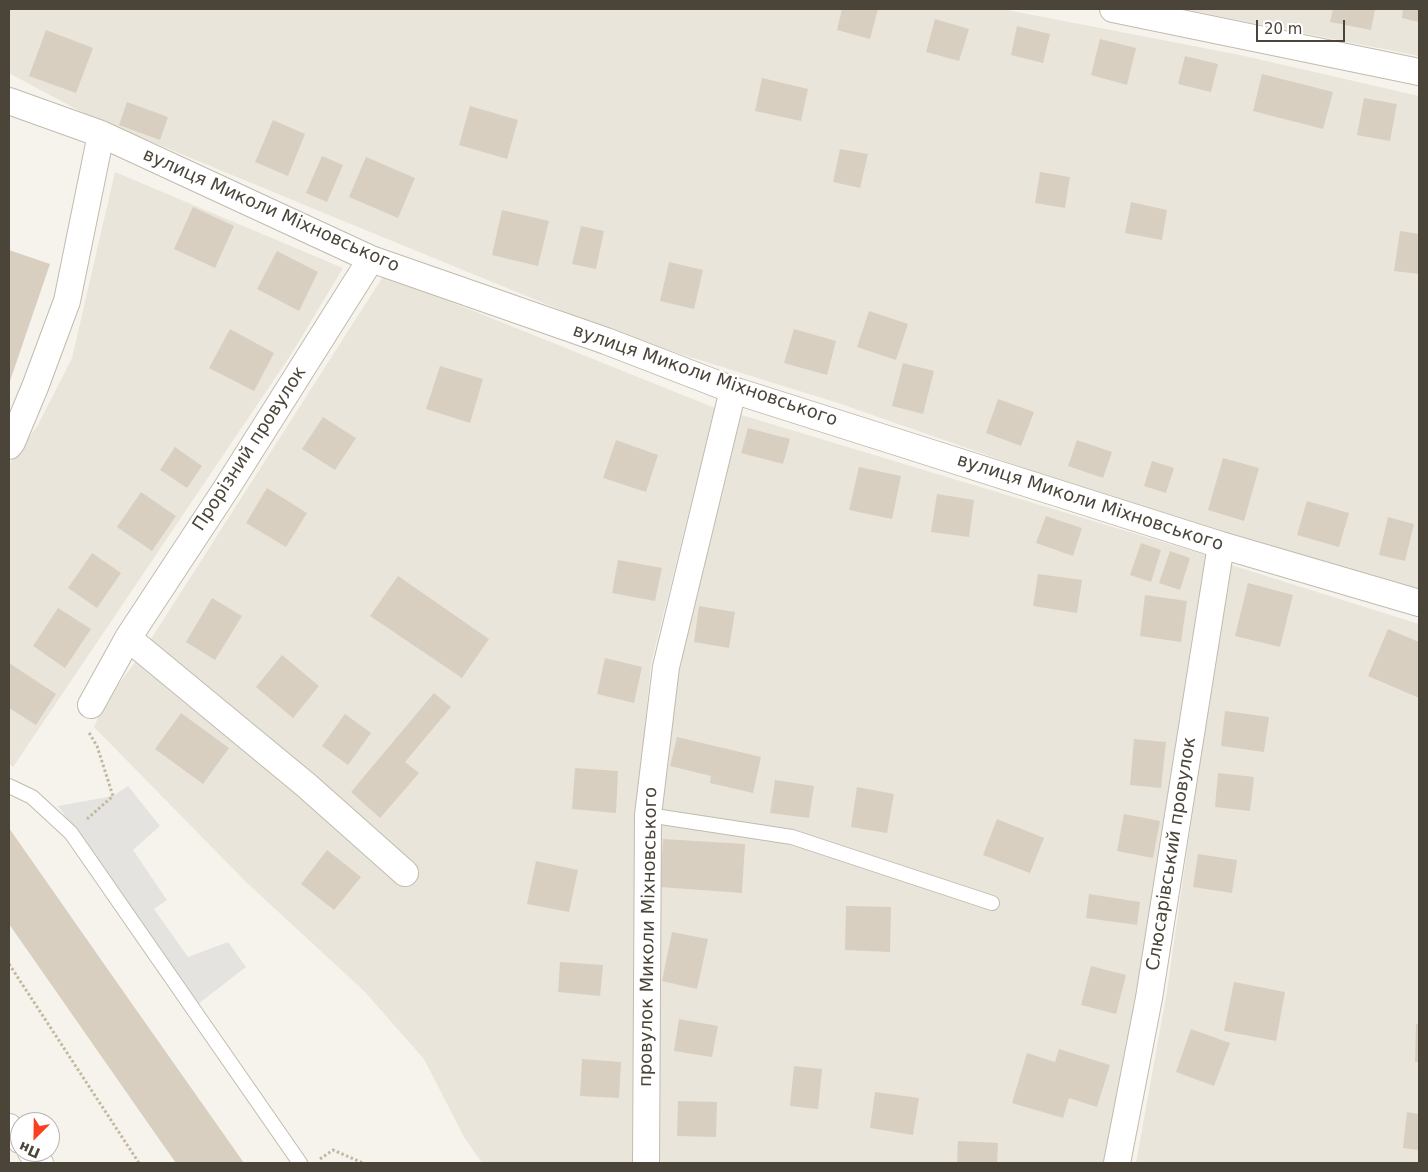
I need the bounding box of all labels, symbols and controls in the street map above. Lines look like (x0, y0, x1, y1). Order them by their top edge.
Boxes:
scale bar (1258, 10, 1347, 42)
text: 20 m (1264, 20, 1302, 38)
street label: вулиця Миколи Міхновського (139, 144, 403, 278)
street label: вулиця Миколи Міхновського (570, 320, 840, 432)
street label: Прорізний провулок (189, 363, 311, 535)
street label: вулиця Миколи Міхновського (954, 450, 1226, 556)
street label: Слюсарівський провулок (1143, 735, 1201, 973)
street label: провулок Миколи Міхновського (636, 787, 662, 1087)
north arrow (10, 1112, 60, 1162)
text: Пн (17, 1138, 43, 1161)

